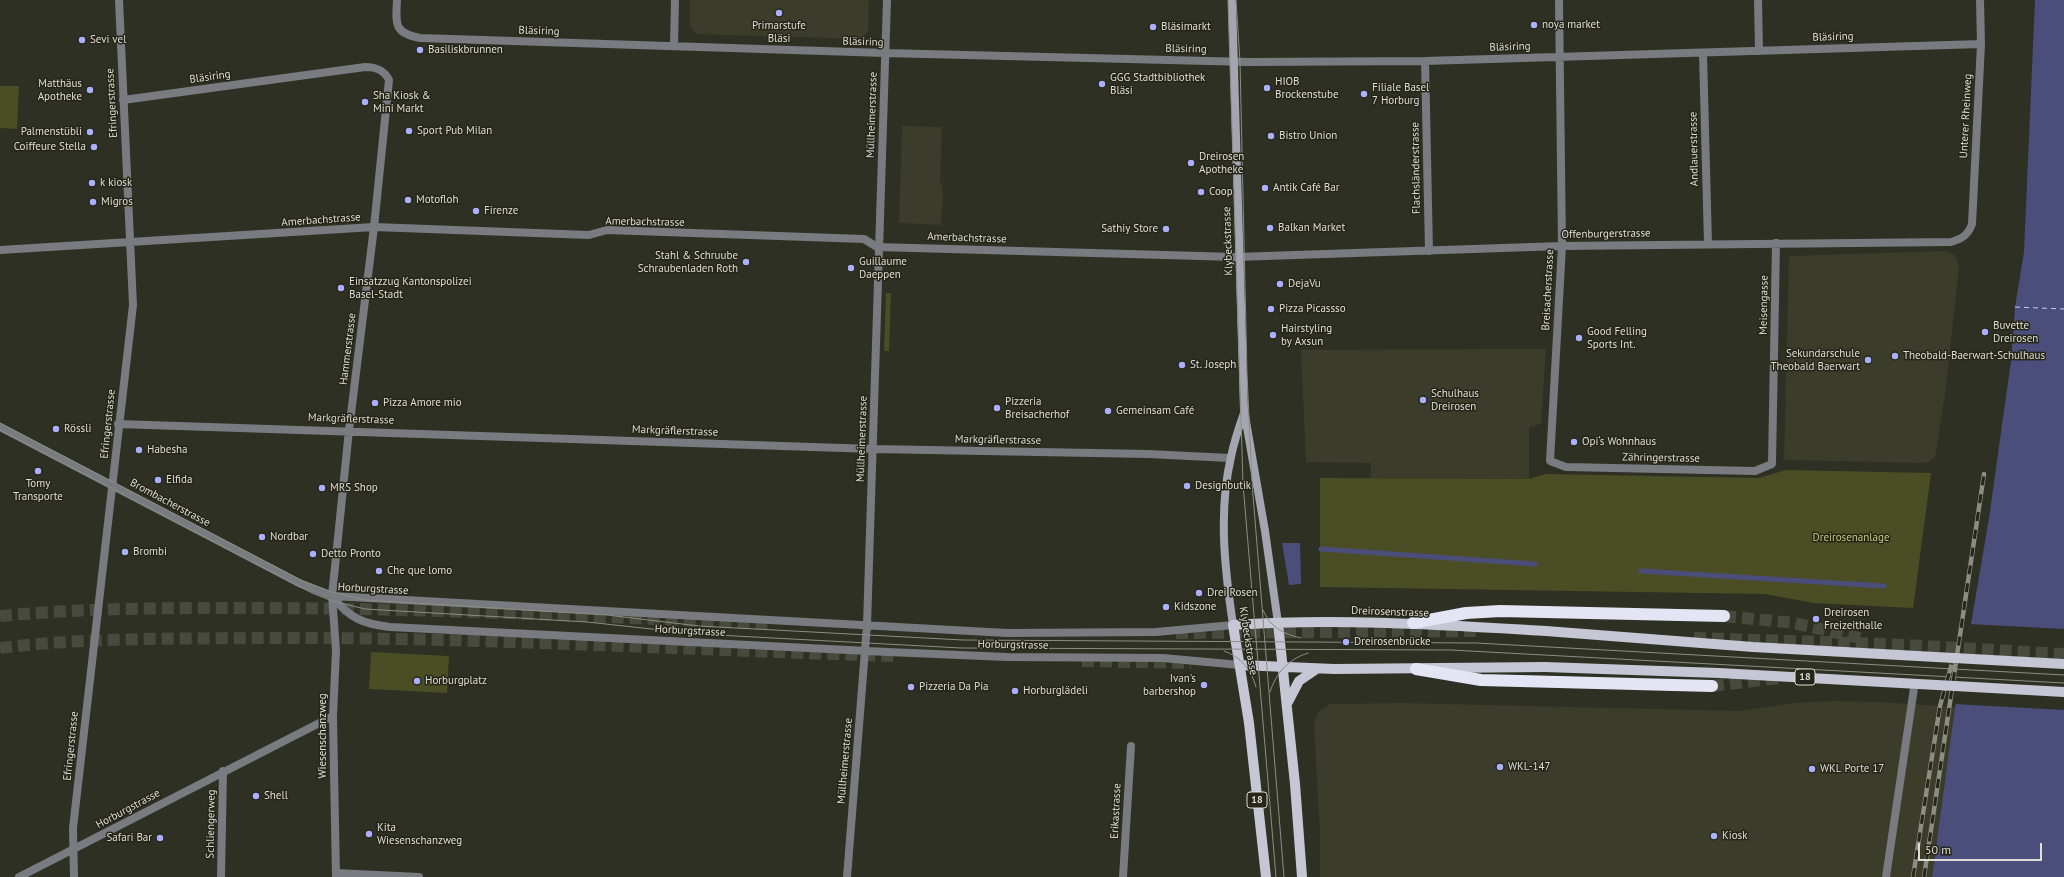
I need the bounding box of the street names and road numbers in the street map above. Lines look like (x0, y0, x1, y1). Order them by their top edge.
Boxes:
street label: Bläsiring (518, 24, 560, 38)
street label: Bläsiring (1812, 30, 1854, 44)
street label: Bläsiring (842, 35, 884, 49)
street label: Bläsiring (1489, 40, 1531, 54)
street label: Bläsiring (1165, 42, 1207, 56)
street label: Efringerstrasse (104, 68, 120, 138)
street label: Bläsiring (189, 68, 231, 86)
street label: Müllheimerstrasse (864, 72, 880, 158)
street label: Unterer Rheinweg (1957, 73, 1975, 159)
street label: Andlauerstrasse (1687, 112, 1701, 186)
street label: Flachsländerstrasse (1409, 122, 1423, 214)
street label: Klybeckstrasse (1220, 206, 1236, 276)
street label: Amerbachstrasse (281, 211, 361, 229)
street label: Amerbachstrasse (605, 215, 685, 229)
street label: Offenburgerstrasse (1561, 227, 1651, 241)
street label: Amerbachstrasse (927, 230, 1007, 246)
street label: Breisacherstrasse (1539, 249, 1557, 331)
street label: Meisengasse (1757, 275, 1771, 335)
street label: Hammerstrasse (337, 312, 359, 386)
street label: Efringerstrasse (98, 389, 118, 459)
street label: Müllheimerstrasse (854, 396, 870, 482)
street label: Markgräflerstrasse (308, 411, 394, 427)
street label: Markgräflerstrasse (632, 423, 718, 439)
street label: Markgräflerstrasse (955, 433, 1041, 447)
street label: Zähringerstrasse (1622, 451, 1700, 465)
street label: Brombacherstrasse (128, 476, 212, 530)
street label: Horburgstrasse (337, 581, 409, 597)
street label: Dreirosenstrasse (1351, 604, 1429, 620)
street label: Klybeckstrasse (1236, 606, 1260, 676)
street label: Horburgstrasse (654, 623, 726, 639)
street label: Horburgstrasse (977, 638, 1049, 652)
road number: 18 (1795, 669, 1815, 685)
street label: Wiesenschanzweg (316, 693, 330, 779)
street label: Efringerstrasse (61, 711, 81, 781)
street label: Müllheimerstrasse (835, 717, 855, 805)
street label: Erikastrasse (1108, 783, 1124, 839)
street label: Horburgstrasse (94, 787, 162, 831)
street label: Schliengerweg (204, 789, 218, 859)
road number: 18 (1247, 792, 1267, 808)

